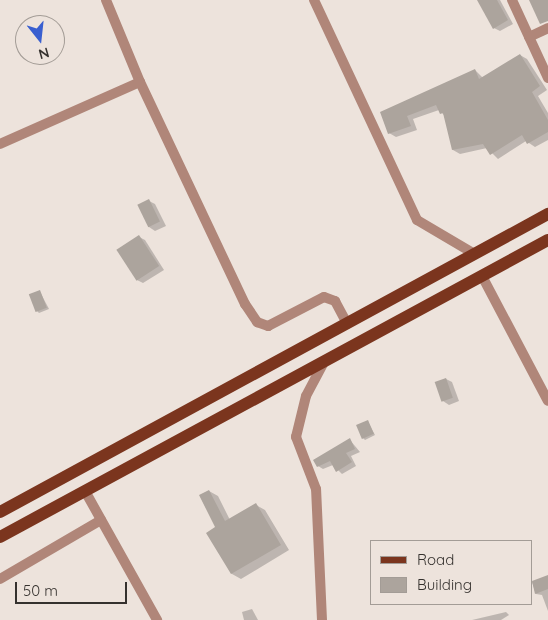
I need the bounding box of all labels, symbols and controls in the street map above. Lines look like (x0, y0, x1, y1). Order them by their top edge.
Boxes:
north arrow (15, 15, 65, 65)
text: N (36, 43, 51, 64)
legend (370, 540, 533, 605)
text: Road (417, 550, 454, 569)
scale bar (18, 572, 130, 604)
text: Building (417, 575, 472, 594)
text: 50 m (23, 581, 58, 600)

